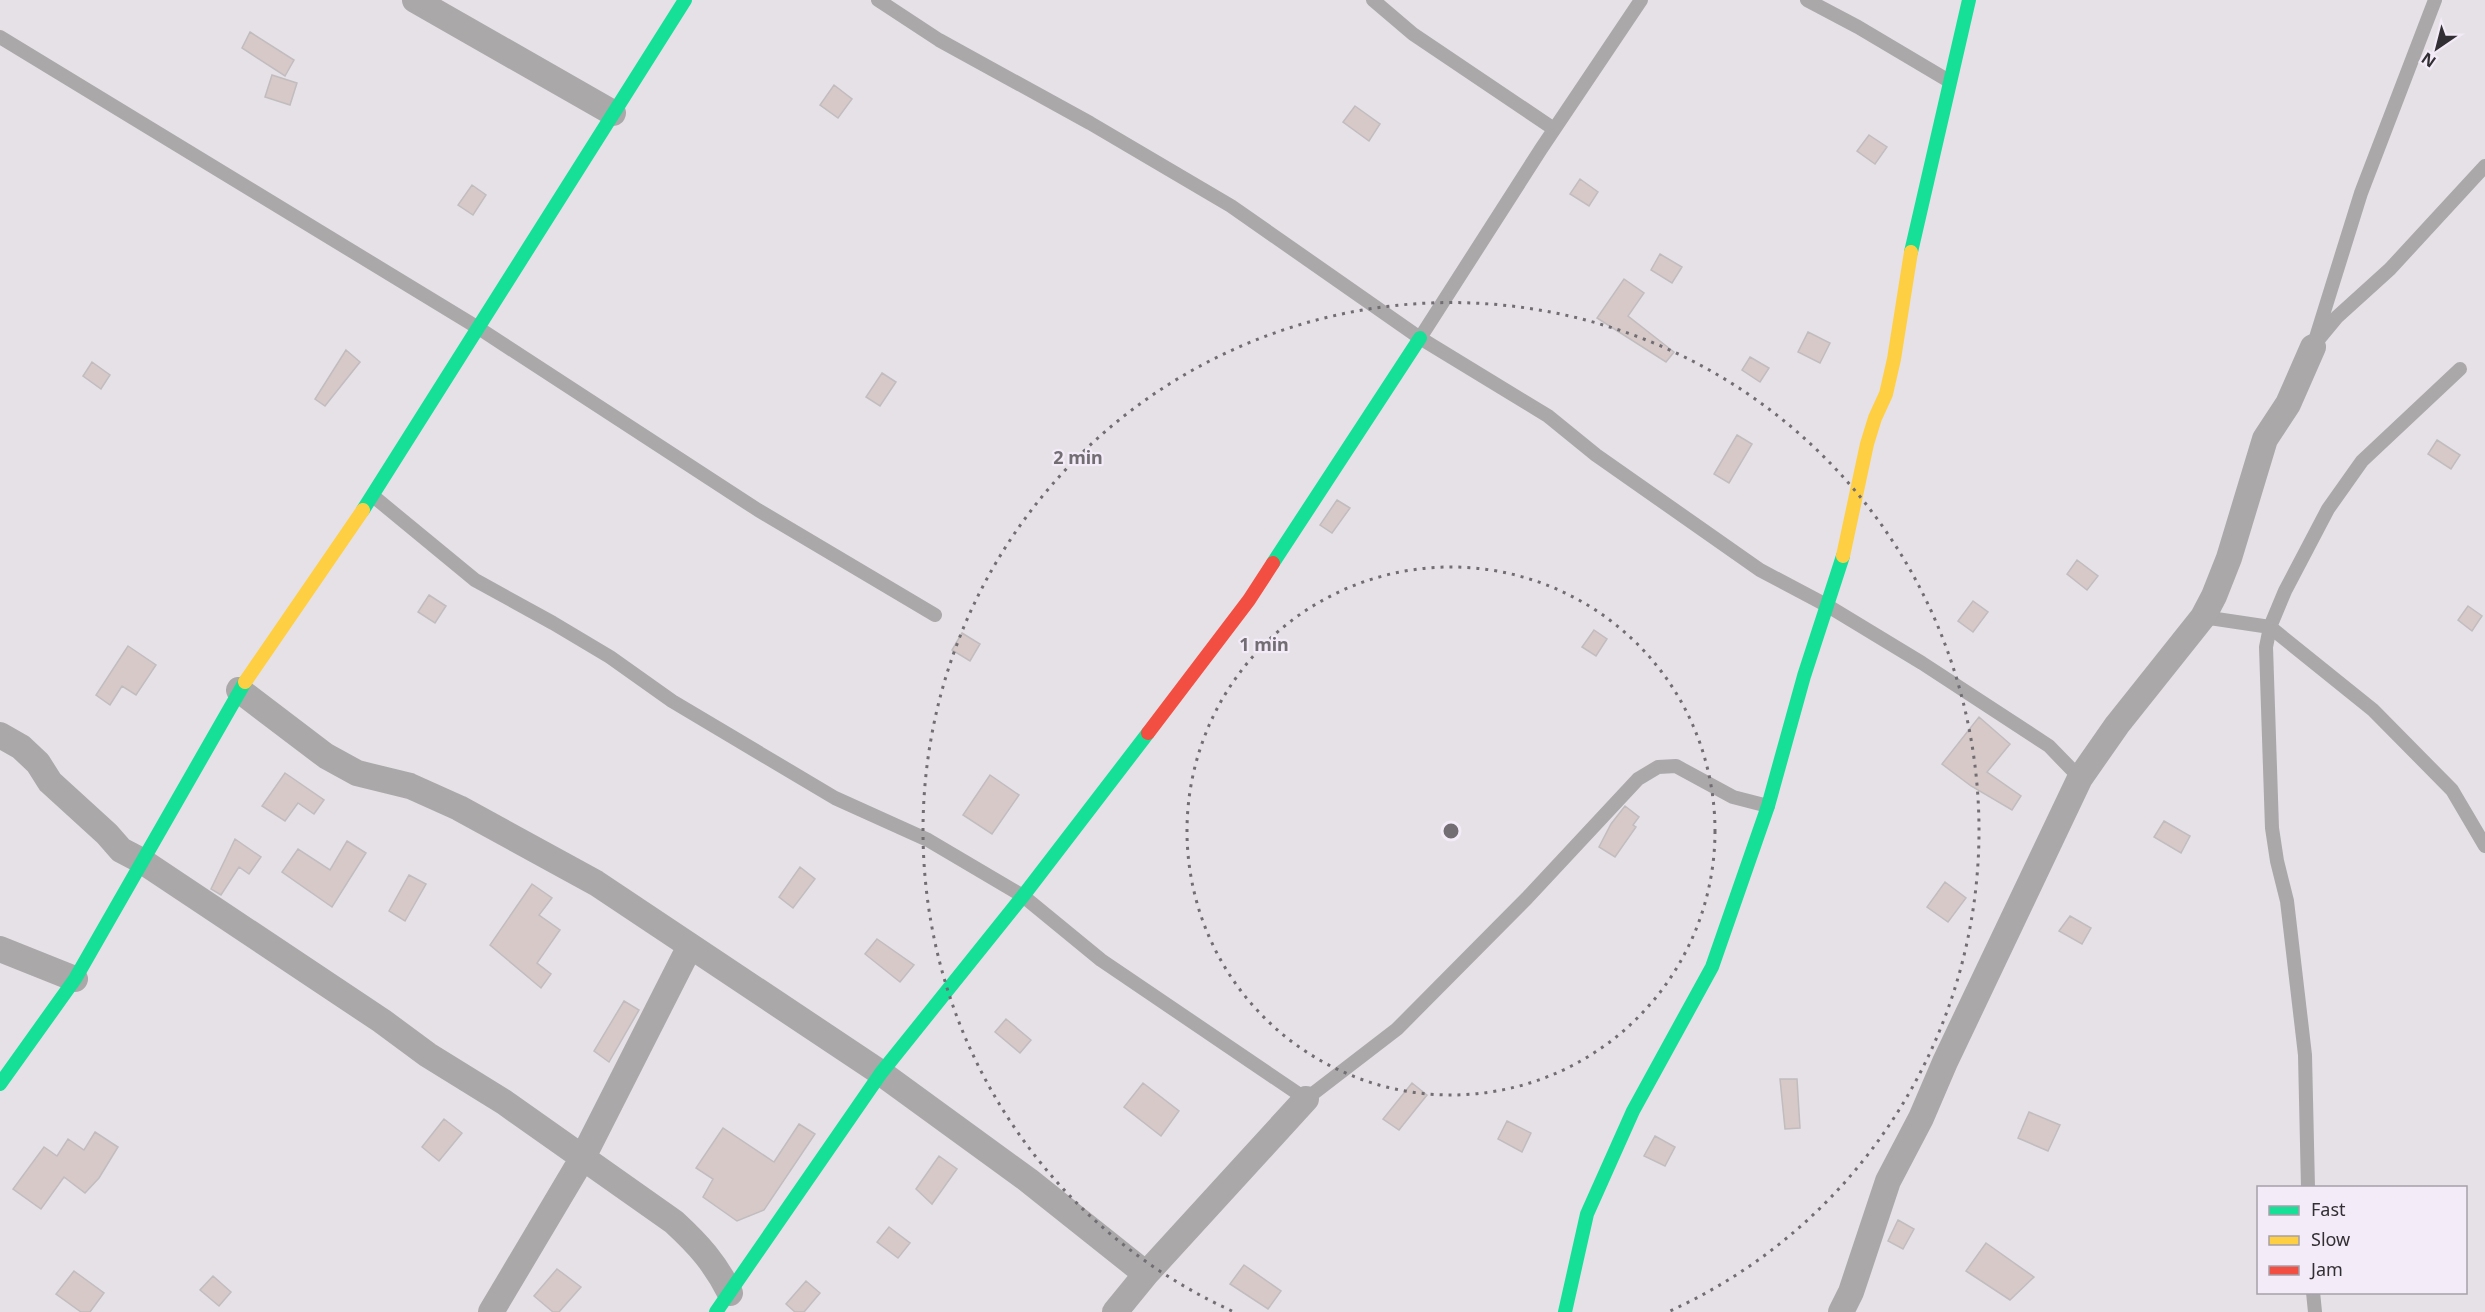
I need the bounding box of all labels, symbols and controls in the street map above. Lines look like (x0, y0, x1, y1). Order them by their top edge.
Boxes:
north arrow (2407, 18, 2467, 78)
text: N (2417, 48, 2440, 73)
text: 2 min (1053, 445, 1103, 469)
text: 1 min (1239, 632, 1289, 656)
centre of rings (1441, 821, 1461, 841)
legend (2257, 1186, 2467, 1294)
text: Fast (2311, 1197, 2346, 1221)
text: Slow (2311, 1227, 2350, 1251)
text: Jam (2309, 1257, 2343, 1281)

